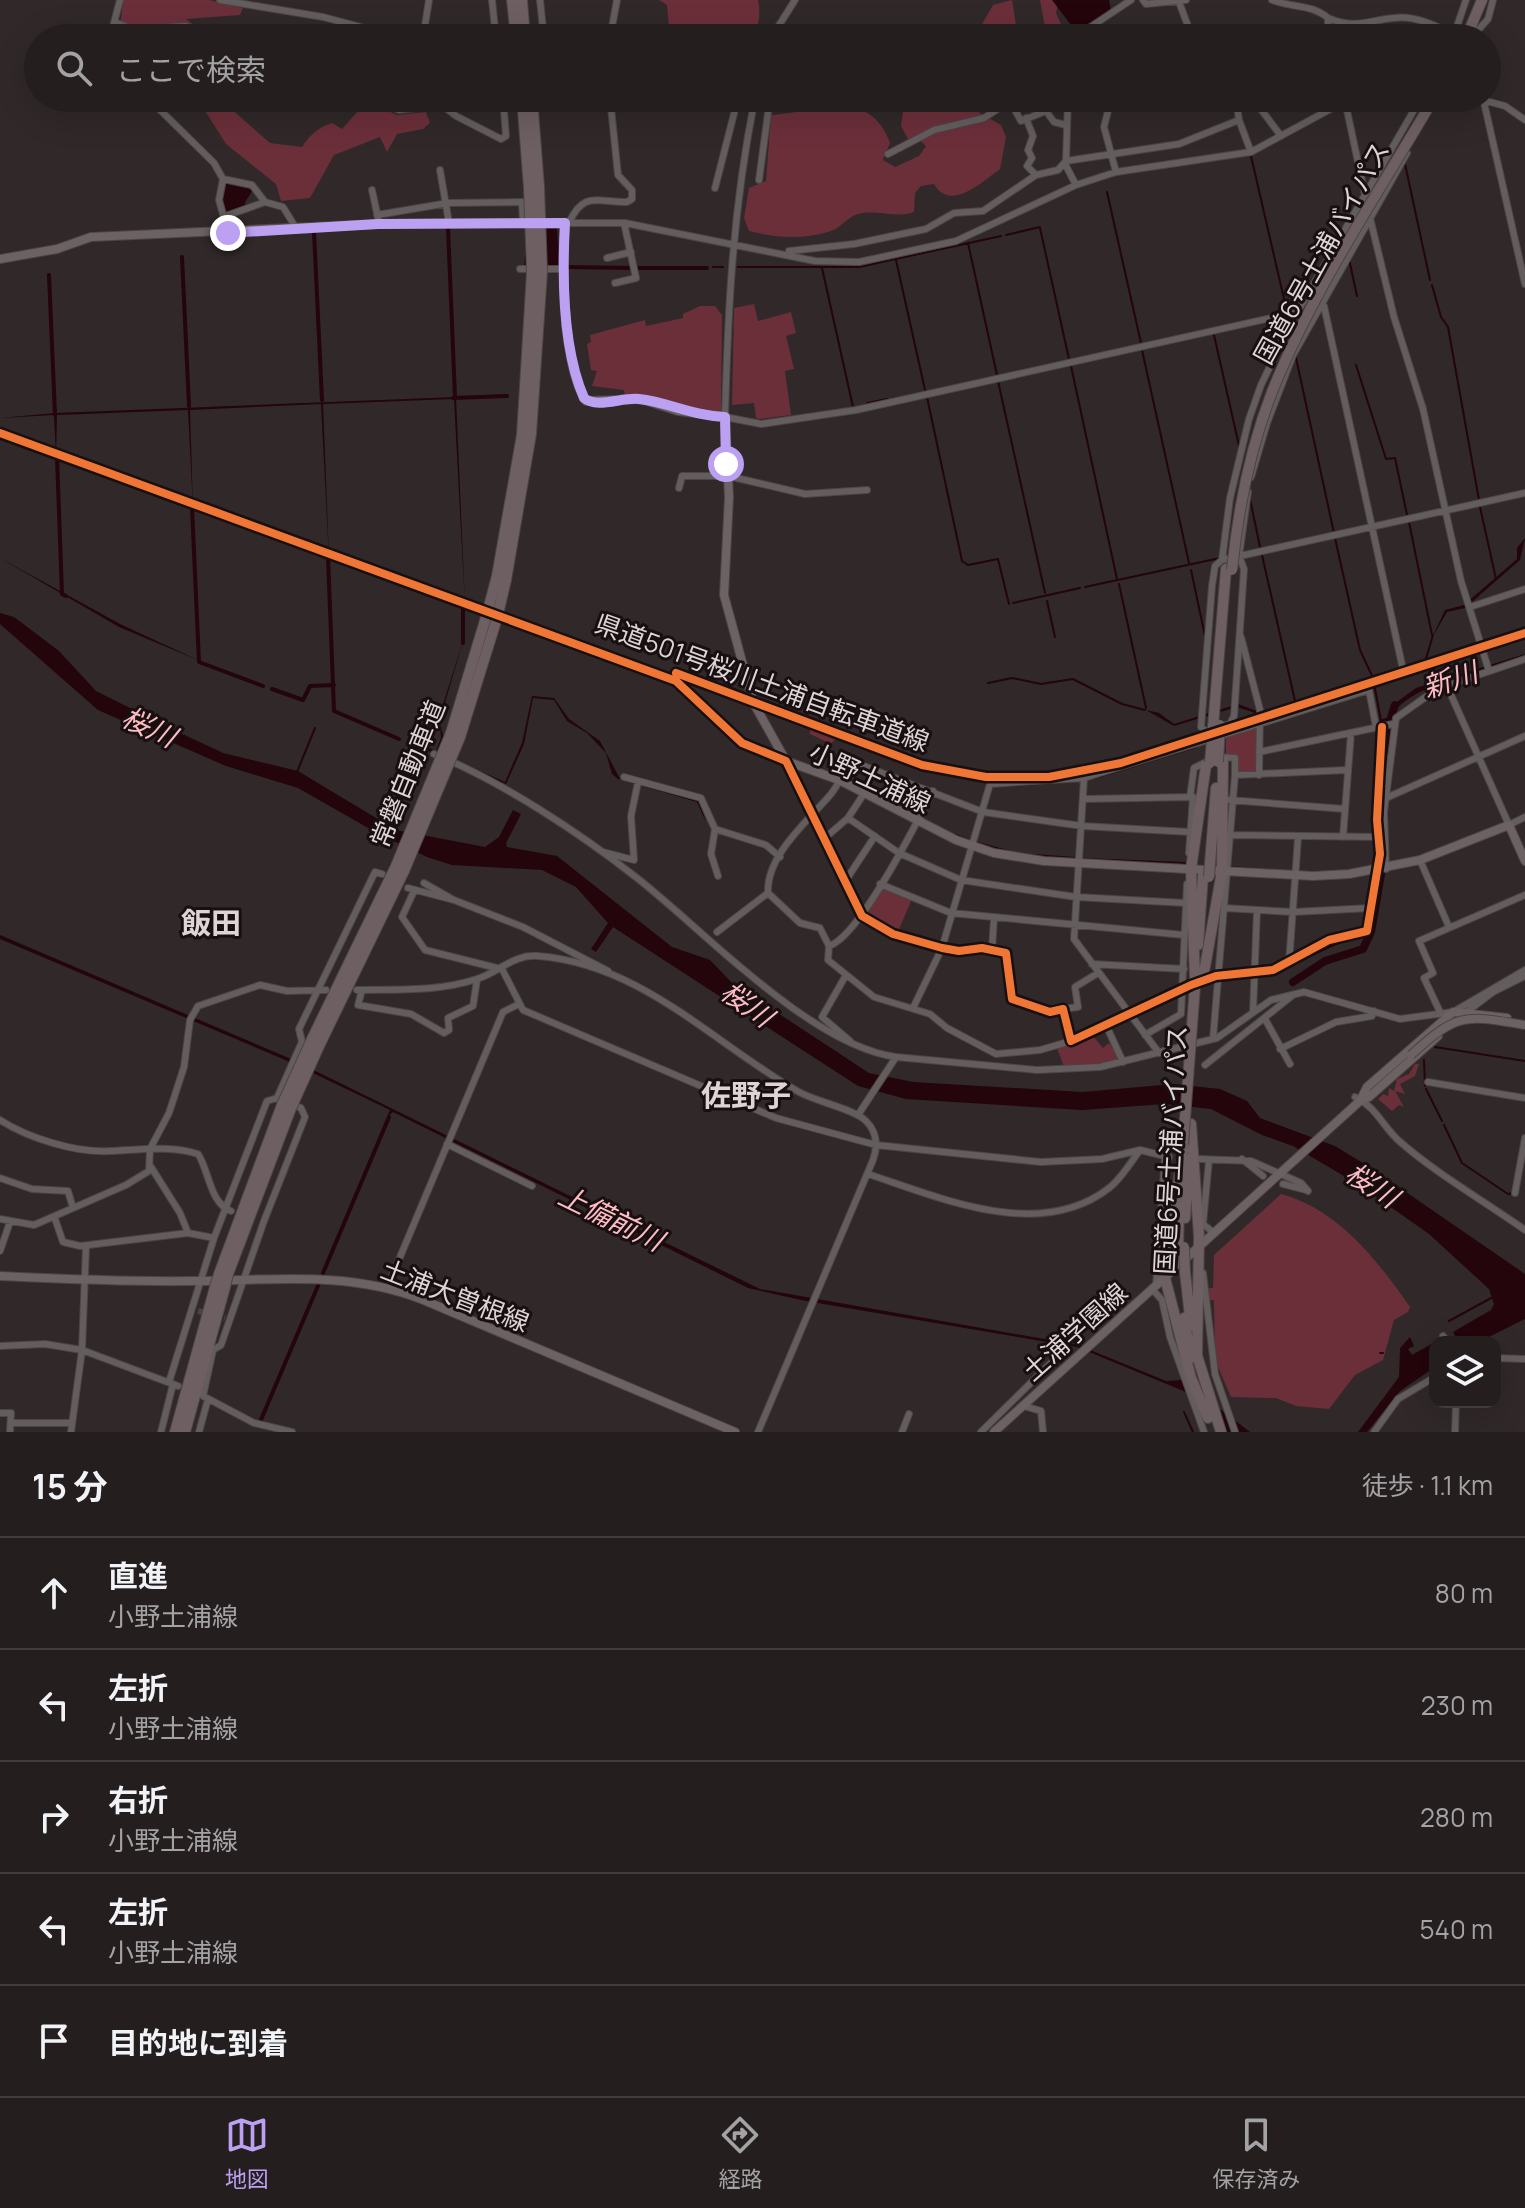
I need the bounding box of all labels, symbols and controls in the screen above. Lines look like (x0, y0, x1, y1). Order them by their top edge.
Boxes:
search box (24, 24, 1501, 112)
icon: search (52, 46, 96, 90)
text: ここで検索 (116, 49, 266, 90)
street label: 国道6号土浦バイパス (1245, 135, 1397, 370)
route end (210, 215, 246, 251)
route start (708, 446, 744, 482)
street label: 県道501号桜川土浦自転車道線 (590, 605, 934, 759)
water label: 新川 (1417, 651, 1485, 706)
street label: 常磐自動車道 (361, 695, 453, 853)
water label: 桜川 (116, 697, 186, 756)
street label: 小野土浦線 (804, 733, 937, 821)
district label: 飯田 (181, 902, 241, 943)
water label: 桜川 (714, 971, 784, 1037)
street label: 国道6号土浦バイパス (1145, 1024, 1195, 1276)
district label: 佐野子 (701, 1074, 791, 1115)
water label: 桜川 (1339, 1153, 1409, 1217)
water label: 上備前川 (553, 1175, 673, 1260)
street label: 土浦大曽根線 (376, 1250, 535, 1340)
street label: 土浦学園線 (1014, 1274, 1135, 1388)
map controls (1429, 1336, 1501, 1408)
button: layers (1429, 1336, 1501, 1408)
text: 15 分 (32, 1463, 108, 1509)
text: 徒歩 · 1.1 km (1362, 1467, 1493, 1503)
text: 直進 (108, 1555, 168, 1596)
icon: ahead (32, 1571, 76, 1615)
text: 80 m (1435, 1575, 1493, 1611)
text: 小野土浦線 (108, 1598, 238, 1634)
text: 左折 (108, 1667, 168, 1708)
icon: left (32, 1683, 76, 1727)
text: 230 m (1421, 1687, 1493, 1723)
text: 小野土浦線 (108, 1710, 238, 1746)
text: 右折 (108, 1779, 168, 1820)
icon: right (32, 1795, 76, 1839)
text: 280 m (1420, 1799, 1493, 1835)
text: 小野土浦線 (108, 1822, 238, 1858)
text: 左折 (108, 1891, 168, 1932)
icon: left (32, 1907, 76, 1951)
text: 540 m (1420, 1911, 1493, 1947)
text: 小野土浦線 (108, 1934, 238, 1970)
icon: arrive (32, 2019, 76, 2063)
text: 目的地に到着 (108, 2022, 288, 2063)
tab: 地図 (225, 2113, 269, 2194)
tab: 経路 (718, 2113, 762, 2194)
tab: 保存済み (1212, 2113, 1300, 2194)

